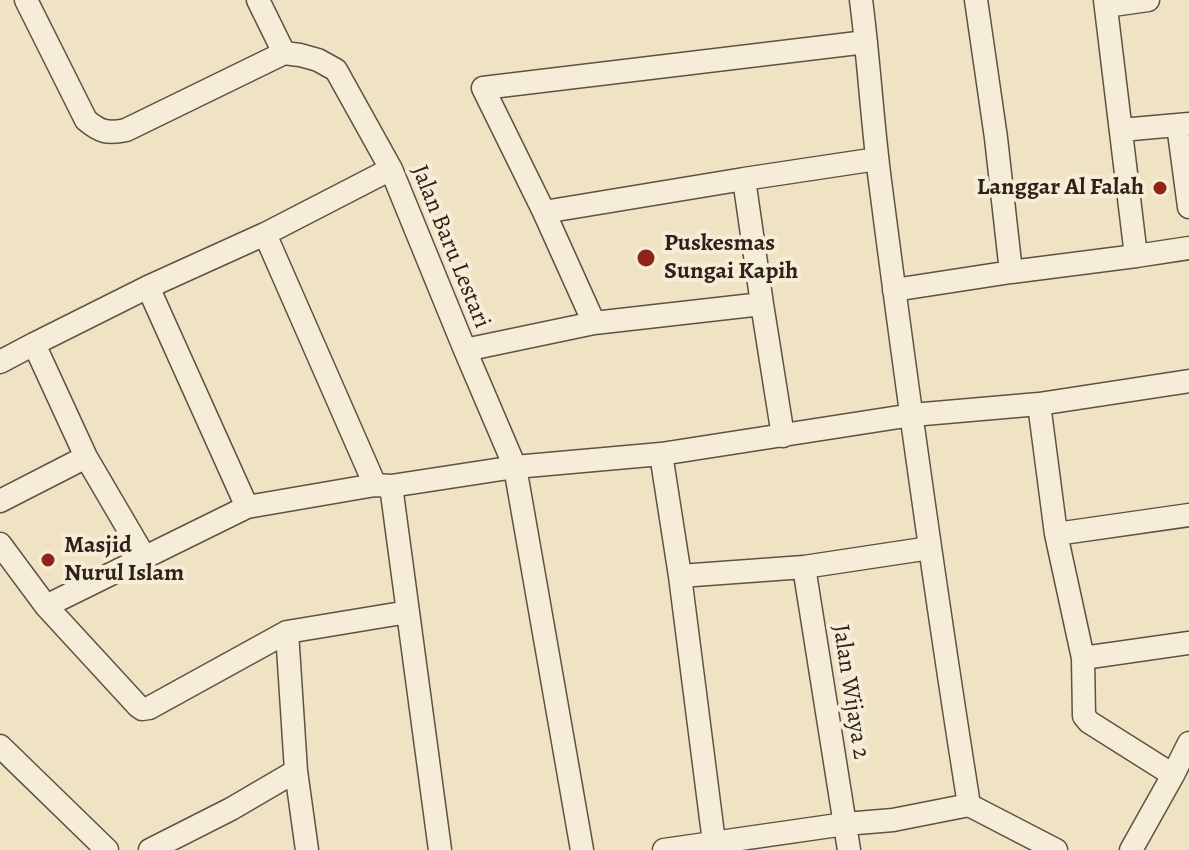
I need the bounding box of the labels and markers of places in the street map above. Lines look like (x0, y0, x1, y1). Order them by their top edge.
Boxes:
place label: Langgar Al Falah (977, 174, 1144, 202)
marker: Langgar Al Falah (1151, 179, 1169, 197)
place label: Puskesmas Sungai Kapih (664, 230, 798, 286)
marker: Puskesmas Sungai Kapih (635, 247, 657, 269)
place label: Masjid Nurul Islam (64, 532, 184, 588)
marker: Masjid Nurul Islam (39, 551, 57, 569)

